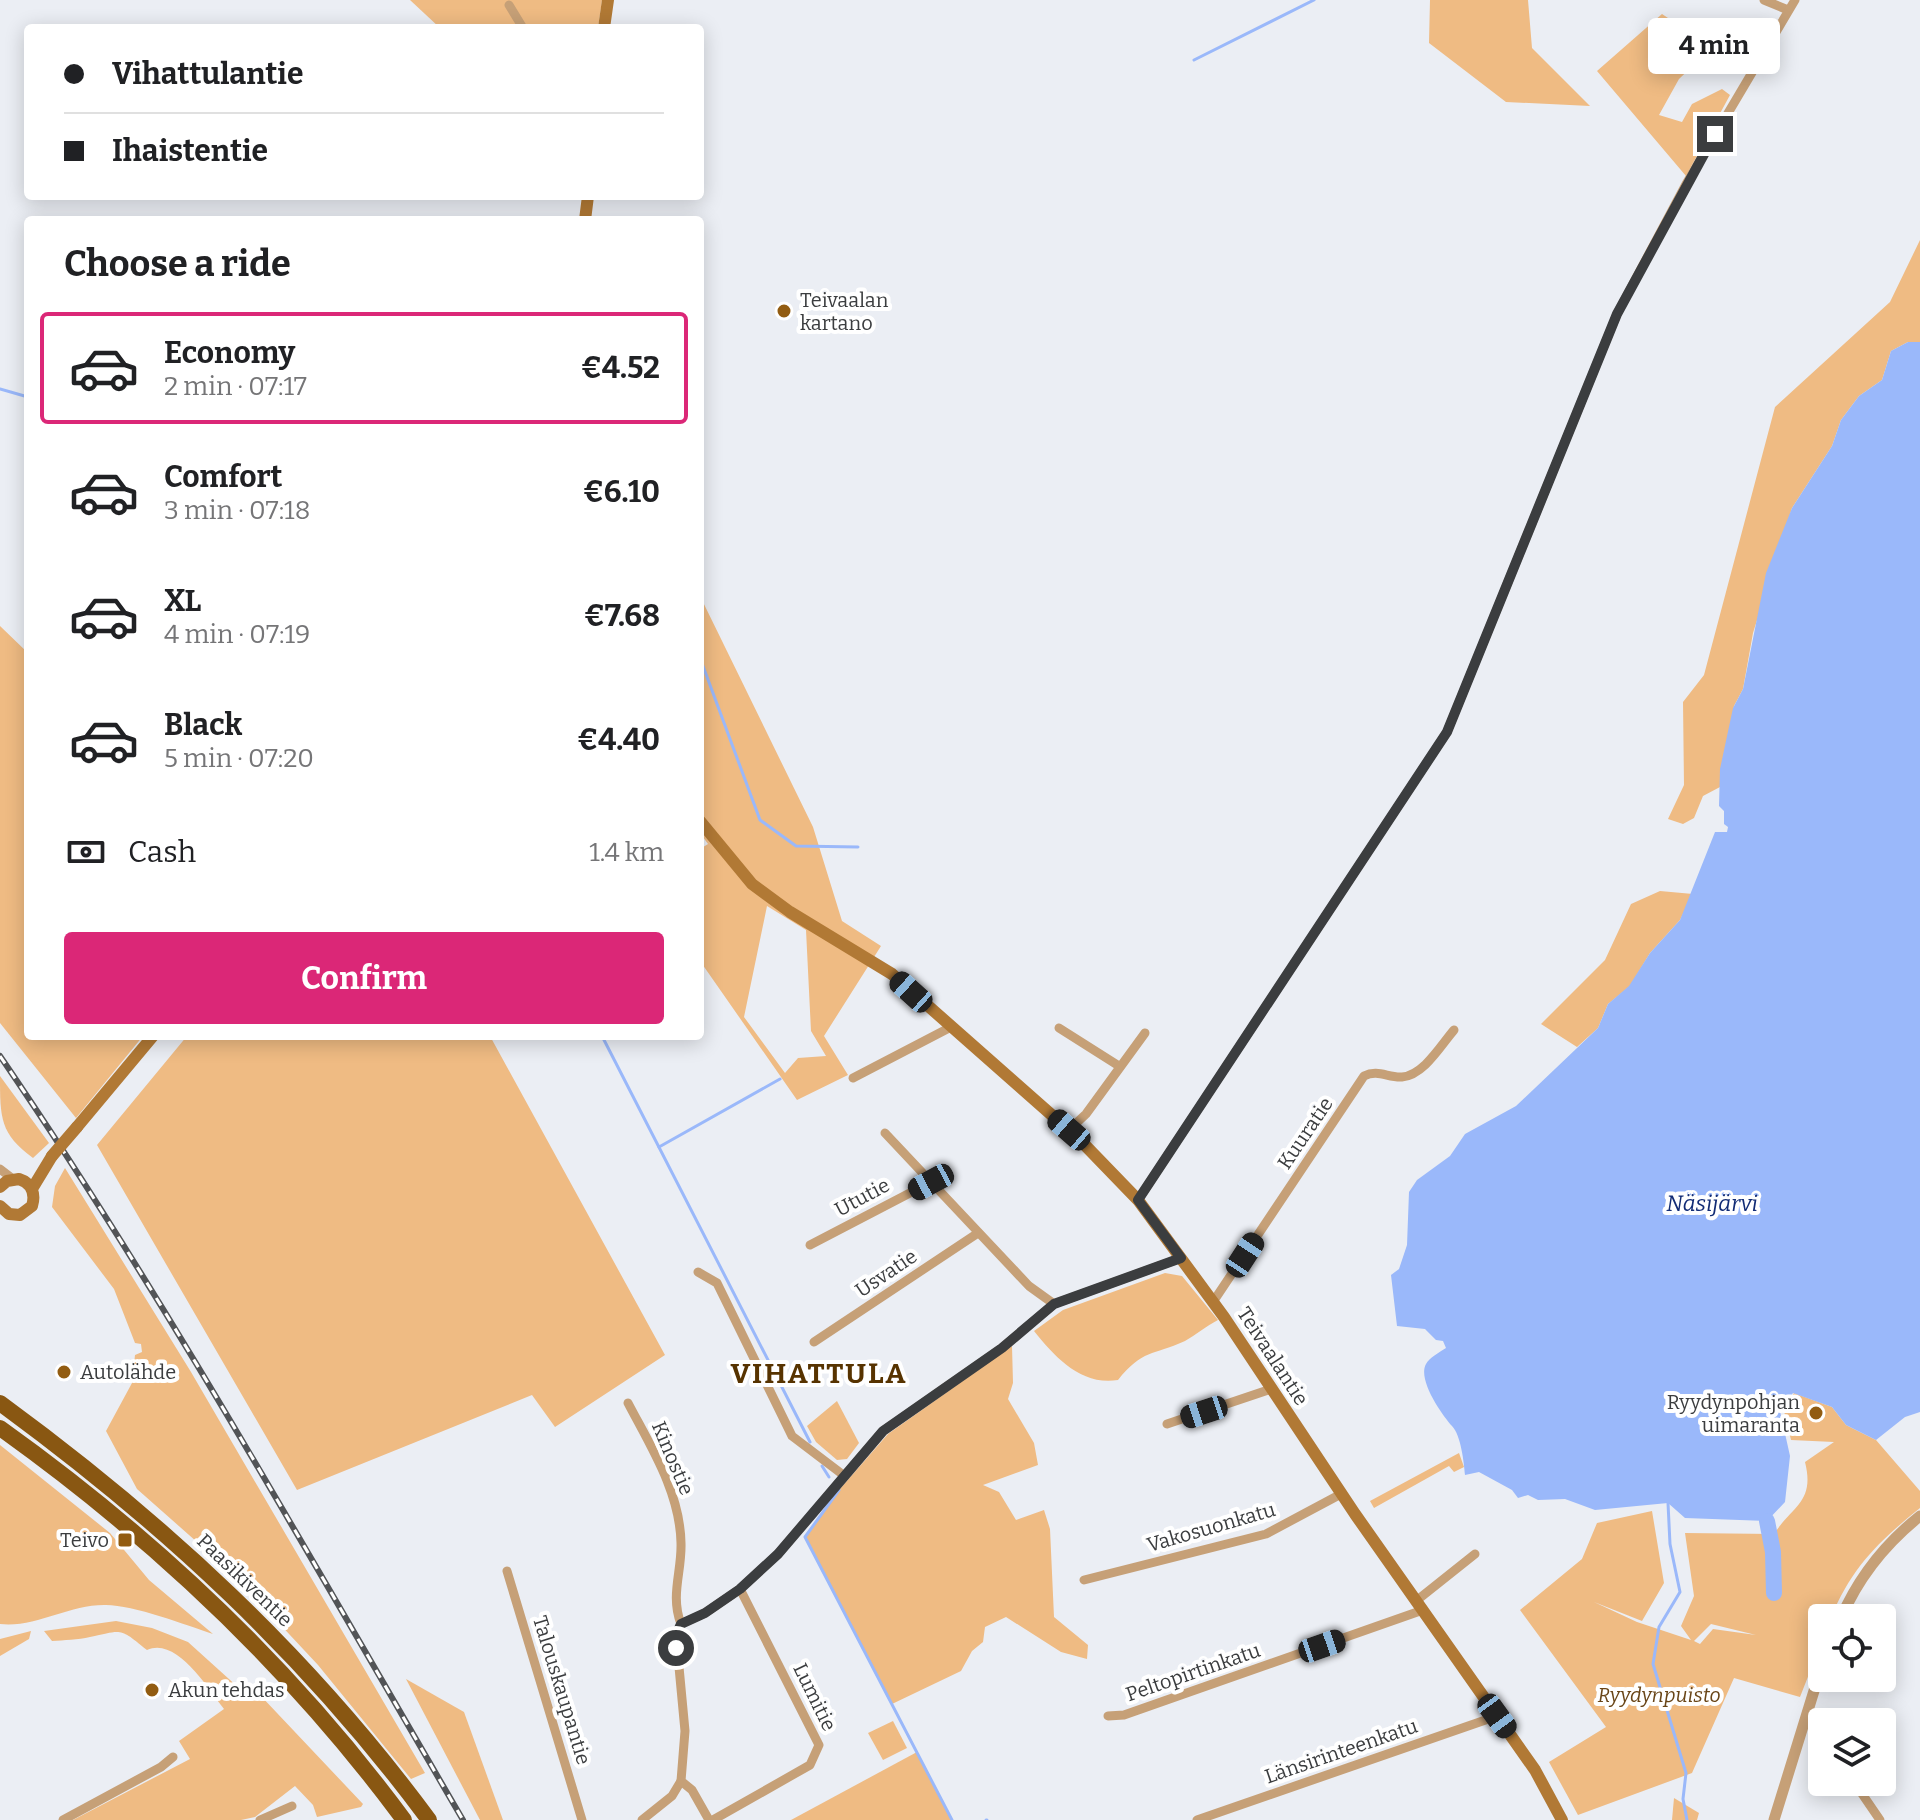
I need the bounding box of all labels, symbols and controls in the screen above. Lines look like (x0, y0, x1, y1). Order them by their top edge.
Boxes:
callout: 4 min (1649, 18, 1781, 74)
text: 4 min (1679, 30, 1749, 61)
text: Vihattulantie (112, 56, 303, 92)
route end (1697, 116, 1733, 152)
text: Ihaistentie (112, 133, 268, 169)
text: Choose a ride (64, 242, 291, 286)
place label: Teivaalan kartano (800, 288, 889, 335)
marker: Teivaalan kartano (775, 302, 793, 320)
icon: car (68, 332, 140, 404)
text: Economy (164, 335, 295, 371)
text: €4.52 (581, 350, 660, 386)
text: 2 min · 07:17 (164, 371, 307, 402)
icon: car (68, 456, 140, 528)
text: Comfort (164, 459, 282, 495)
text: €6.10 (583, 474, 660, 510)
text: 3 min · 07:18 (164, 495, 310, 526)
icon: car (68, 580, 140, 652)
text: XL (164, 583, 201, 619)
text: €7.68 (584, 598, 660, 634)
text: 4 min · 07:19 (164, 619, 310, 650)
icon: car (68, 704, 140, 776)
text: Black (164, 707, 242, 743)
text: €4.40 (577, 722, 660, 758)
text: 5 min · 07:20 (164, 743, 314, 774)
icon: cash (64, 830, 108, 874)
text: Cash (128, 834, 196, 870)
text: 1.4 km (589, 837, 664, 868)
button: Confirm (64, 932, 664, 1024)
car (885, 967, 937, 1017)
street label: Kuuratie (1272, 1092, 1338, 1174)
car (1043, 1105, 1095, 1155)
car (904, 1160, 958, 1204)
street label: Ututie (831, 1173, 893, 1221)
water label: Näsijärvi (1666, 1190, 1758, 1217)
car (1222, 1228, 1268, 1282)
street label: Usvatie (851, 1244, 921, 1302)
street label: Teivaalantie (1232, 1302, 1314, 1410)
district label: VIHATTULA (731, 1357, 907, 1390)
place label: Autolähde (80, 1360, 176, 1384)
marker: Autolähde (55, 1363, 73, 1381)
place label: Ryydynpohjan uimaranta (1667, 1390, 1800, 1437)
car (1177, 1393, 1231, 1431)
marker: Ryydynpohjan uimaranta (1807, 1404, 1825, 1422)
street label: Kinostie (647, 1418, 699, 1498)
street label: Vakosuonkatu (1144, 1497, 1278, 1557)
place label: Teivo (60, 1528, 109, 1552)
street label: Paasikiventie (192, 1529, 298, 1631)
marker: Teivo (116, 1531, 134, 1549)
map controls (1808, 1604, 1896, 1796)
button: locate (1808, 1604, 1896, 1692)
street label: Talouskaupantie (528, 1613, 596, 1767)
car (1295, 1627, 1349, 1665)
route start (658, 1630, 694, 1666)
street label: Peltopirtinkatu (1123, 1638, 1263, 1706)
street label: Lumitie (788, 1659, 842, 1735)
place label: Akun tehdas (168, 1678, 285, 1702)
marker: Akun tehdas (143, 1681, 161, 1699)
park label: Ryydynpuisto (1597, 1683, 1721, 1707)
car (1473, 1690, 1521, 1742)
button: layers (1808, 1708, 1896, 1796)
street label: Länsirinteenkatu (1261, 1714, 1421, 1788)

